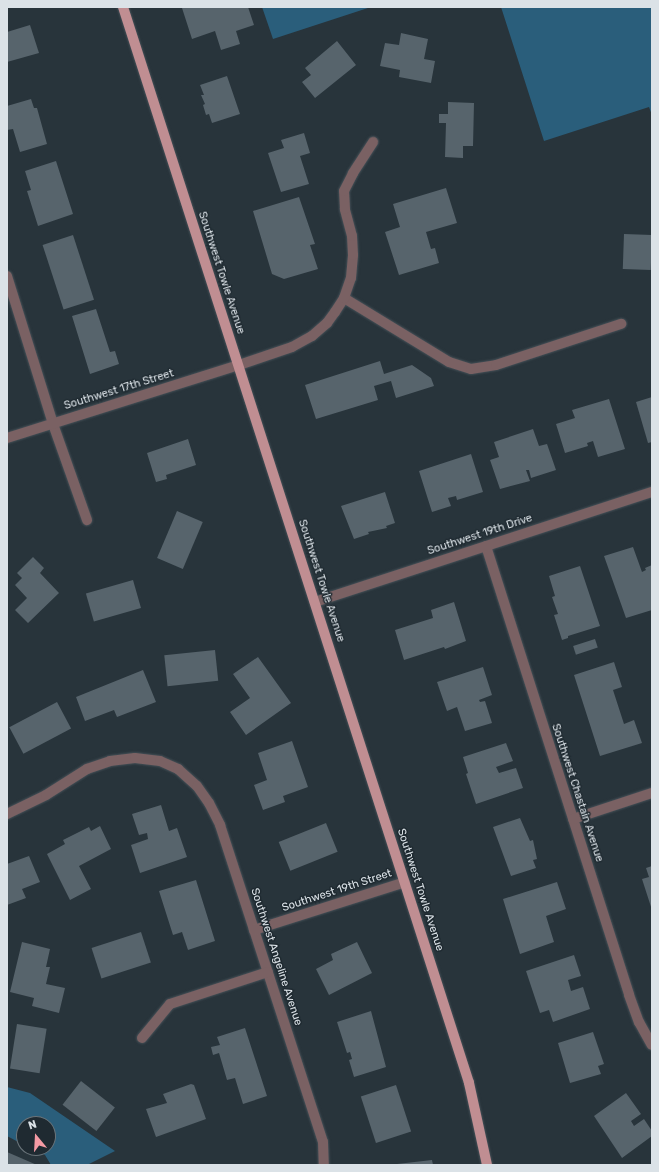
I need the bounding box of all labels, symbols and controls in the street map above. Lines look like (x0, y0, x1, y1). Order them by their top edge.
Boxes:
street label: Southwest Towle Avenue (195, 210, 247, 336)
street label: Southwest 17th Street (63, 367, 175, 413)
street label: Southwest 19th Drive (426, 512, 534, 558)
street label: Southwest Towle Avenue (295, 518, 347, 644)
street label: Southwest Chastain Avenue (548, 722, 606, 864)
street label: Southwest Towle Avenue (394, 827, 446, 953)
street label: Southwest 19th Street (280, 867, 394, 915)
street label: Southwest Angeline Avenue (247, 886, 305, 1028)
north arrow (16, 1116, 56, 1156)
text: N (27, 1118, 38, 1132)

